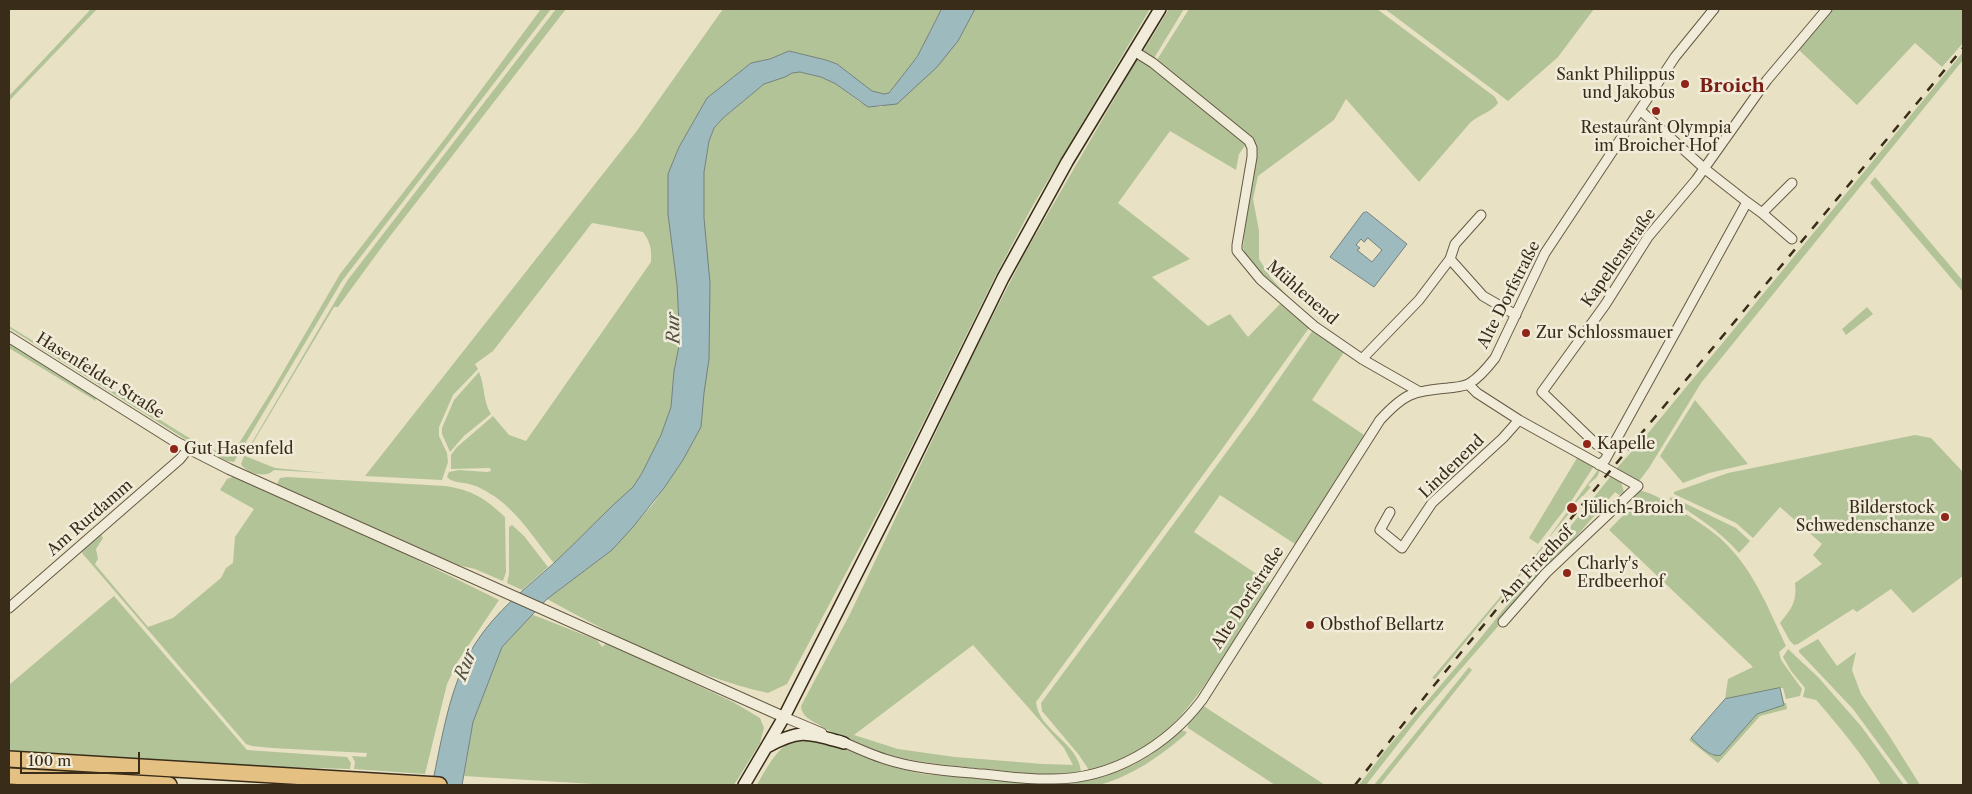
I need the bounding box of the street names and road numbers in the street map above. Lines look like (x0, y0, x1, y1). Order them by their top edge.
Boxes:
street label: Kapellenstraße (1578, 205, 1660, 311)
street label: Alte Dorfstraße (1474, 238, 1544, 352)
street label: Mühlenend (1263, 257, 1341, 329)
street label: Hasenfelder Straße (32, 329, 168, 423)
street label: Lindenend (1416, 431, 1488, 503)
street label: Am Rurdamm (43, 476, 137, 560)
street label: Am Friedhof (1496, 522, 1578, 606)
street label: Alte Dorfstraße (1208, 543, 1288, 653)

